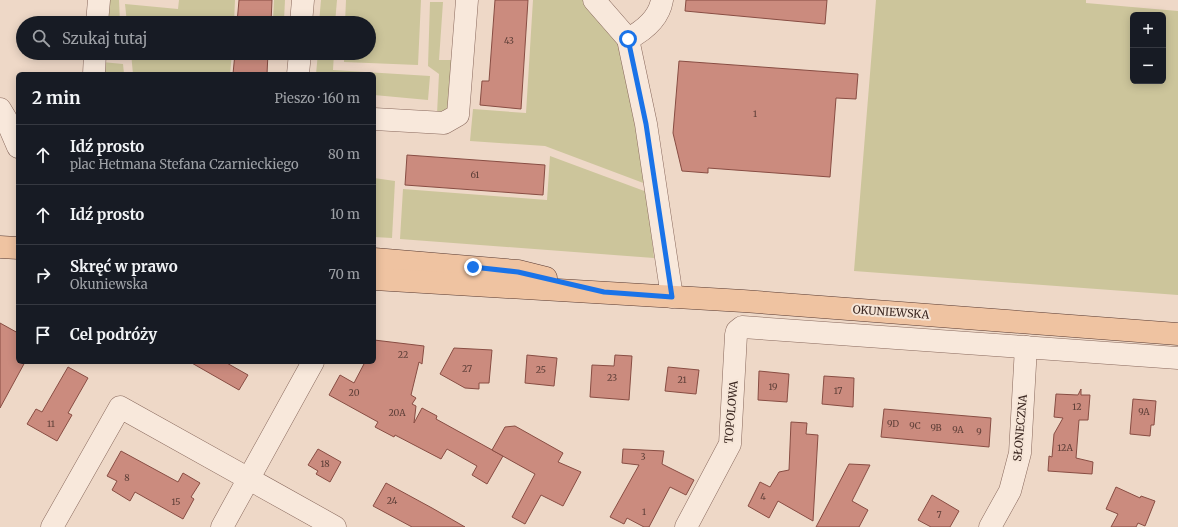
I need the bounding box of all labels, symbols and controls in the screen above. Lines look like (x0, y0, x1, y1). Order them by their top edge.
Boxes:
map controls (1130, 12, 1166, 84)
button: + (1130, 12, 1166, 48)
search box (16, 16, 376, 60)
icon: search (30, 27, 52, 49)
text: Szukaj tutaj (62, 29, 147, 48)
route start (619, 30, 637, 48)
house number: 43 (504, 35, 514, 46)
button: − (1130, 48, 1166, 84)
text: 2 min (32, 87, 80, 109)
text: Pieszo · 160 m (275, 90, 360, 107)
house number: 1 (753, 108, 757, 119)
text: Idź prosto (70, 137, 144, 156)
icon: ahead (32, 144, 54, 166)
text: 80 m (328, 146, 360, 163)
text: plac Hetmana Stefana Czarnieckiego (70, 156, 299, 173)
house number: 61 (471, 169, 479, 180)
icon: ahead (32, 204, 54, 226)
text: Idź prosto (70, 205, 144, 224)
text: 10 m (330, 206, 360, 223)
text: Skręć w prawo (70, 257, 178, 276)
route end (464, 258, 482, 276)
icon: right (32, 264, 54, 286)
text: 70 m (329, 266, 360, 283)
text: Okuniewska (70, 276, 148, 293)
street label: OKUNIEWSKA (852, 302, 930, 322)
icon: arrive (32, 324, 54, 346)
text: Cel podróży (70, 325, 157, 344)
house number: 22 (398, 349, 408, 360)
house number: 27 (462, 363, 472, 374)
house number: 25 (536, 364, 546, 375)
house number: 23 (607, 372, 617, 383)
house number: 21 (677, 374, 687, 385)
street label: TOPOLOWA (721, 380, 741, 444)
house number: 19 (768, 381, 778, 392)
house number: 17 (834, 385, 842, 396)
house number: 20 (349, 387, 360, 398)
street label: SŁONECZNA (1010, 394, 1030, 462)
house number: 12 (1072, 401, 1082, 412)
house number: 9A (1138, 406, 1150, 417)
house number: 20A (388, 407, 406, 418)
house number: 11 (47, 418, 55, 429)
house number: 9D (887, 418, 899, 429)
house number: 9C (909, 420, 921, 431)
house number: 9B (930, 422, 942, 433)
house number: 9A (952, 424, 964, 435)
house number: 9 (976, 426, 982, 437)
house number: 12A (1057, 442, 1074, 453)
house number: 3 (640, 451, 646, 462)
house number: 18 (320, 458, 330, 469)
house number: 8 (124, 472, 130, 483)
house number: 4 (760, 491, 766, 502)
house number: 24 (387, 495, 398, 506)
house number: 15 (171, 496, 181, 507)
house number: 1 (642, 506, 646, 517)
house number: 7 (936, 509, 942, 520)

